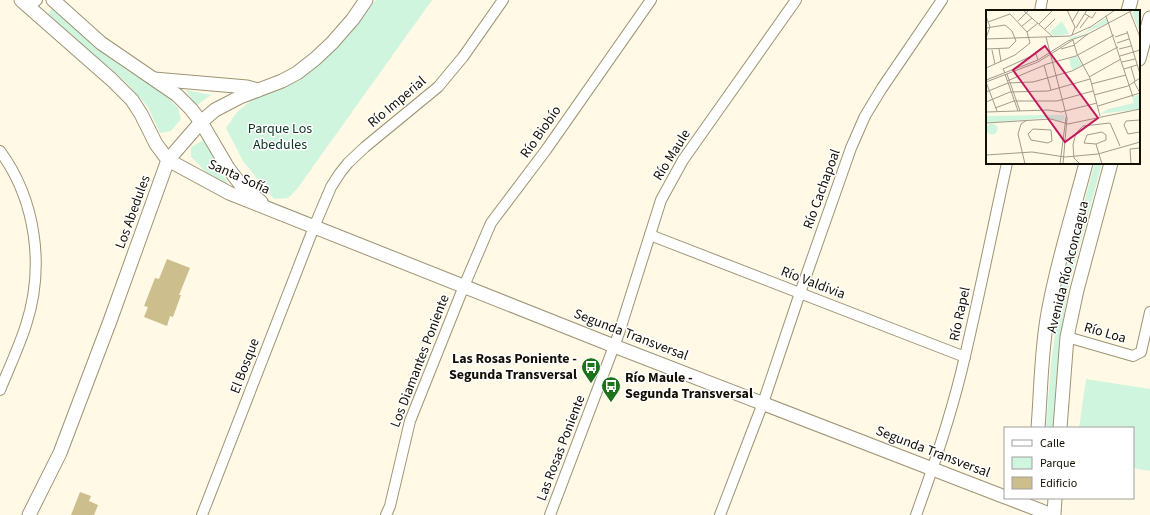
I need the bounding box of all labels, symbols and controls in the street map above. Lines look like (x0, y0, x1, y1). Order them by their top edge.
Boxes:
inset map (986, 10, 1140, 164)
street label: Río Imperial (363, 71, 431, 132)
street label: Río Biobío (516, 102, 566, 162)
park label: Parque Los Abedules (248, 119, 312, 155)
street label: Río Maule (648, 125, 696, 185)
street label: Río Cachapoal (798, 146, 846, 232)
street label: Santa Sofía (205, 154, 273, 200)
street label: Los Abedules (110, 172, 156, 252)
street label: Avenida Río Aconcagua (1042, 199, 1094, 335)
street label: Río Valdivia (778, 262, 848, 304)
street label: Río Rapel (944, 285, 976, 343)
street label: Los Diamantes Poniente (385, 292, 455, 430)
street label: Segunda Transversal (571, 304, 691, 366)
street label: Río Loa (1082, 317, 1128, 349)
street label: El Bosque (225, 335, 265, 397)
place label: Las Rosas Poniente - Segunda Transversal (449, 349, 577, 385)
bus stop icon: Las Rosas Poniente - Segunda Transversal (580, 356, 602, 384)
place label: Río Maule - Segunda Transversal (625, 368, 753, 404)
bus stop icon: Río Maule - Segunda Transversal (600, 375, 622, 403)
street label: Las Rosas Poniente (532, 392, 590, 504)
street label: Segunda Transversal (873, 421, 993, 483)
legend (1004, 427, 1134, 499)
text: Calle (1040, 435, 1065, 452)
text: Parque (1040, 455, 1076, 472)
text: Edificio (1040, 475, 1077, 492)

